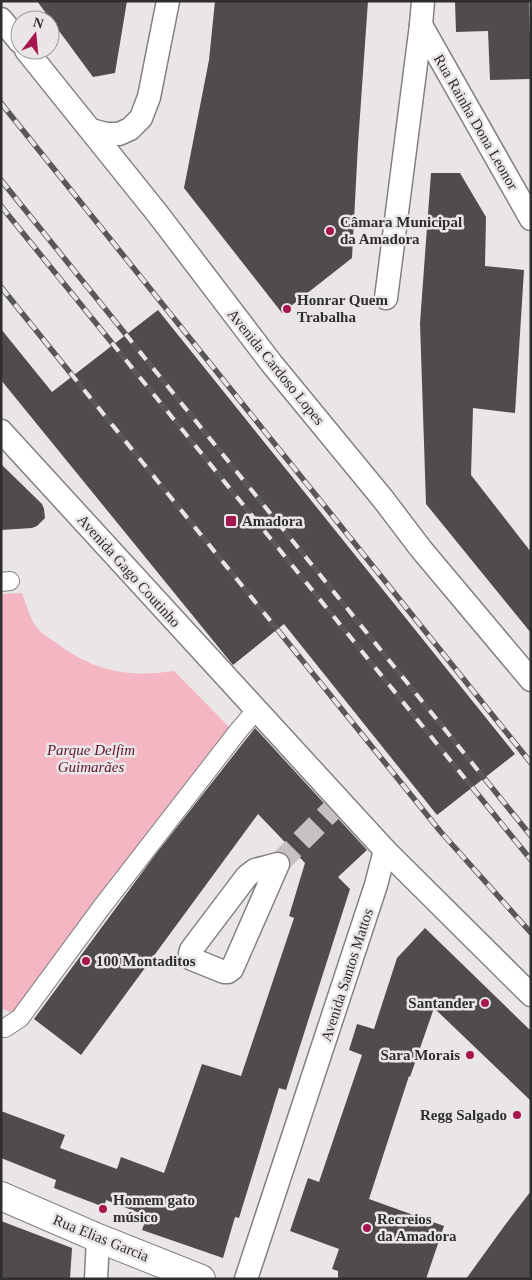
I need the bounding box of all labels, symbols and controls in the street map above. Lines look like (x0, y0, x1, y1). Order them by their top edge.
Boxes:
north arrow (10, 10, 60, 60)
text: N (32, 14, 45, 32)
street label: Rua Rainha Dona Leonor (431, 51, 521, 193)
place label: Câmara Municipal da Amadora (340, 214, 462, 247)
marker: Câmara Municipal da Amadora (324, 225, 336, 237)
place label: Honrar Quem Trabalha (297, 292, 388, 325)
marker: Honrar Quem Trabalha (281, 303, 293, 315)
street label: Avenida Cardoso Lopes (225, 306, 328, 428)
street label: Avenida Gago Coutinho (74, 512, 184, 630)
place label: Amadora (242, 513, 303, 529)
marker: Amadora (224, 514, 238, 528)
park label: Parque Delfim Guimarães (46, 742, 135, 775)
street label: Avenida Santos Mattos (318, 906, 376, 1044)
place label: 100 Montaditos (96, 953, 196, 969)
marker: 100 Montaditos (80, 955, 92, 967)
place label: Santander (408, 995, 475, 1011)
marker: Santander (479, 997, 491, 1009)
place label: Sara Morais (380, 1047, 460, 1063)
marker: Sara Morais (464, 1049, 476, 1061)
place label: Regg Salgado (420, 1107, 507, 1123)
marker: Regg Salgado (511, 1109, 523, 1121)
place label: Homem gato músico (113, 1192, 195, 1225)
marker: Homem gato músico (97, 1203, 109, 1215)
place label: Recreios da Amadora (377, 1211, 457, 1244)
street label: Rua Elias Garcia (51, 1212, 151, 1265)
marker: Recreios da Amadora (361, 1222, 373, 1234)

